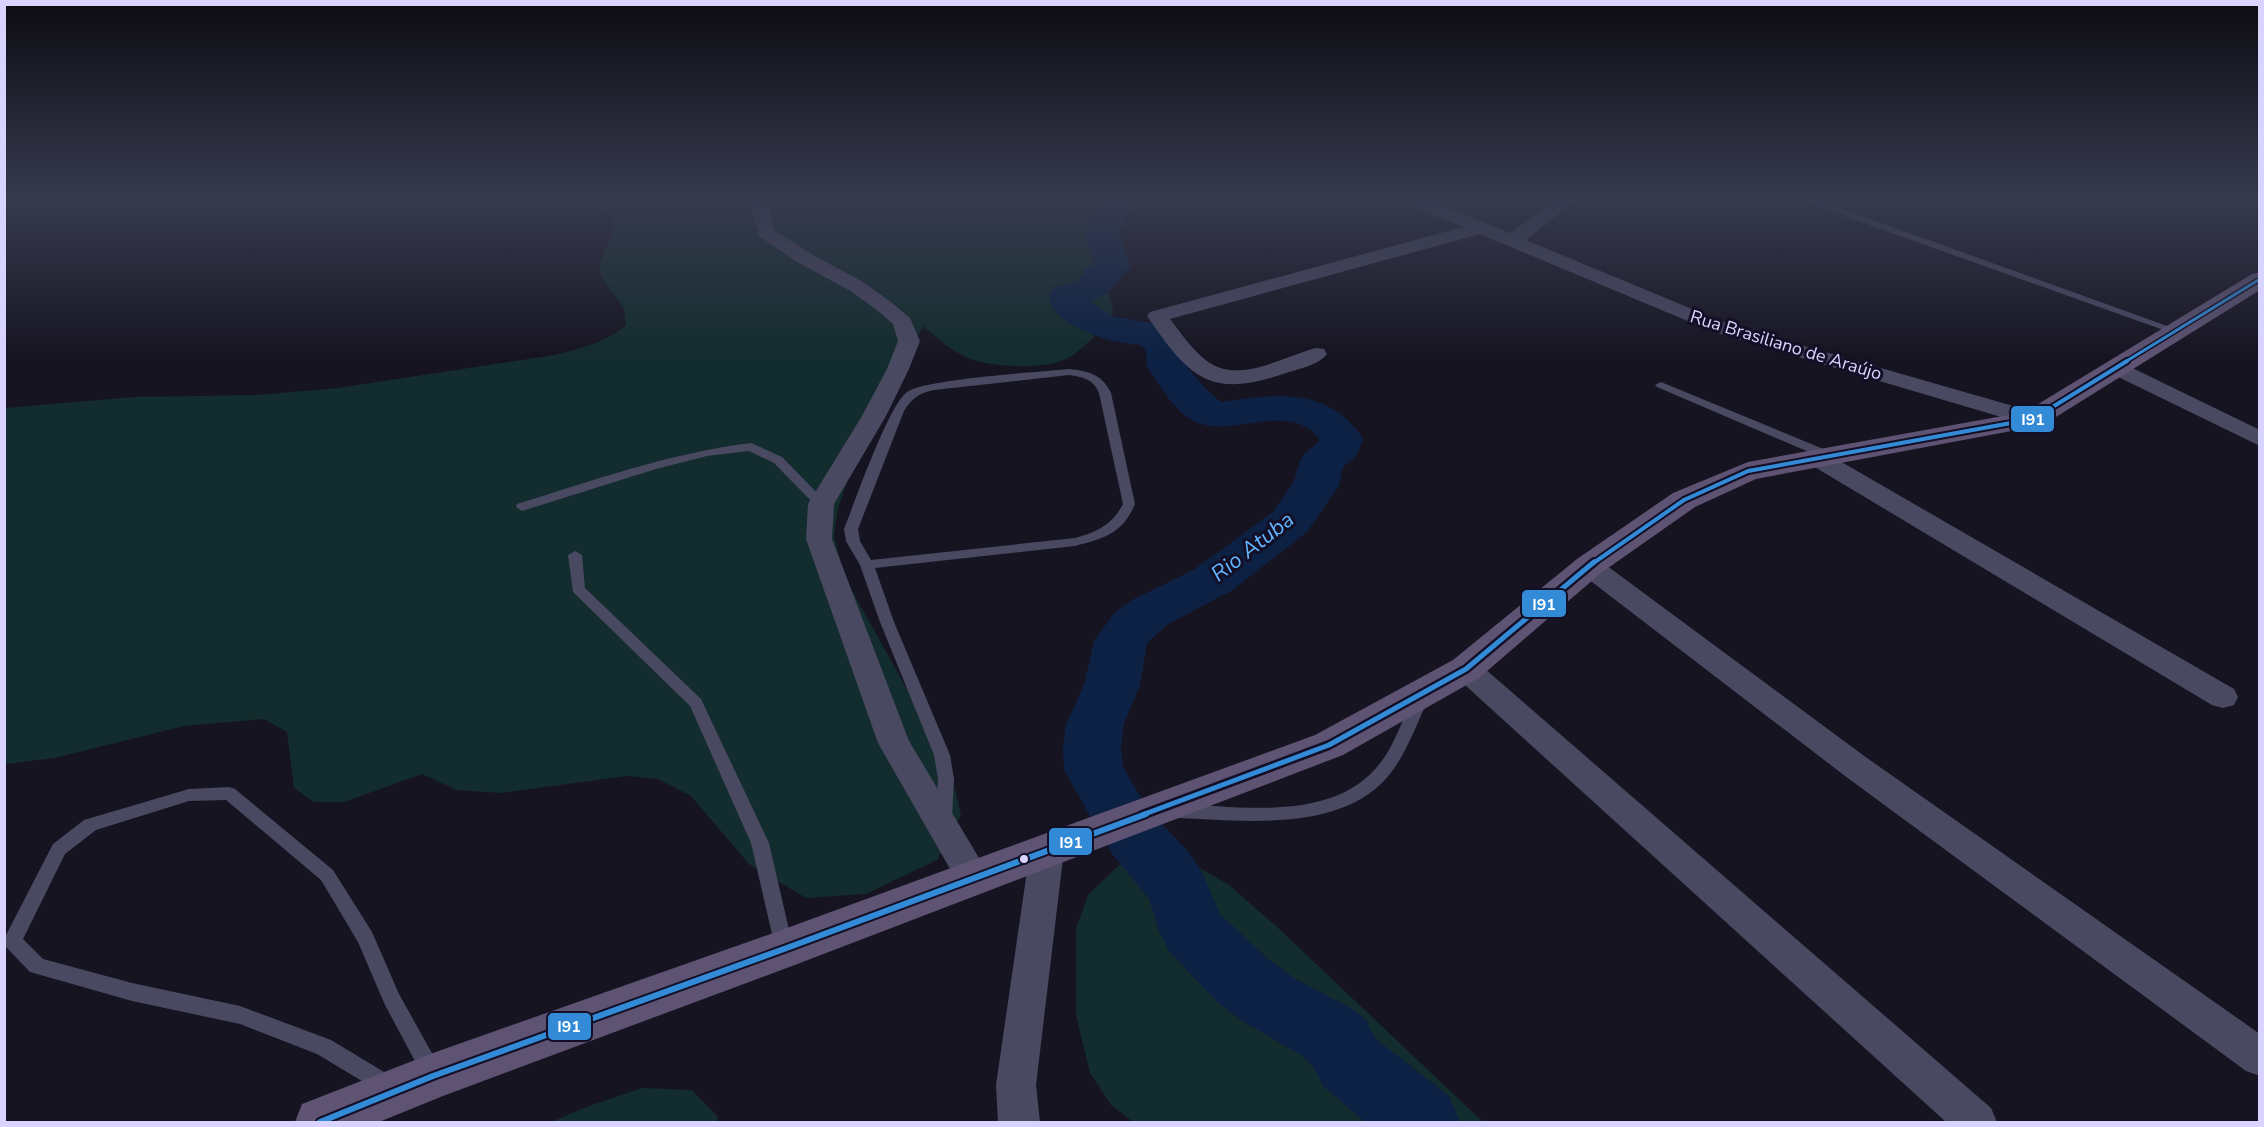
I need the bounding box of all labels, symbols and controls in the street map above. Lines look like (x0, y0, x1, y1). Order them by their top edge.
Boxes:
street label: Rua Brasiliano de Araújo (1687, 304, 1885, 386)
line badge: I91 (2010, 405, 2055, 433)
text: I91 (2021, 409, 2045, 431)
water label: Rio Atuba (1205, 505, 1300, 589)
line badge: I91 (1521, 589, 1567, 618)
text: I91 (1532, 594, 1556, 616)
line badge: I91 (1048, 827, 1093, 856)
text: I91 (1059, 832, 1083, 854)
unlabelled marker (1018, 853, 1030, 865)
line badge: I91 (547, 1012, 592, 1041)
text: I91 (557, 1016, 581, 1038)

